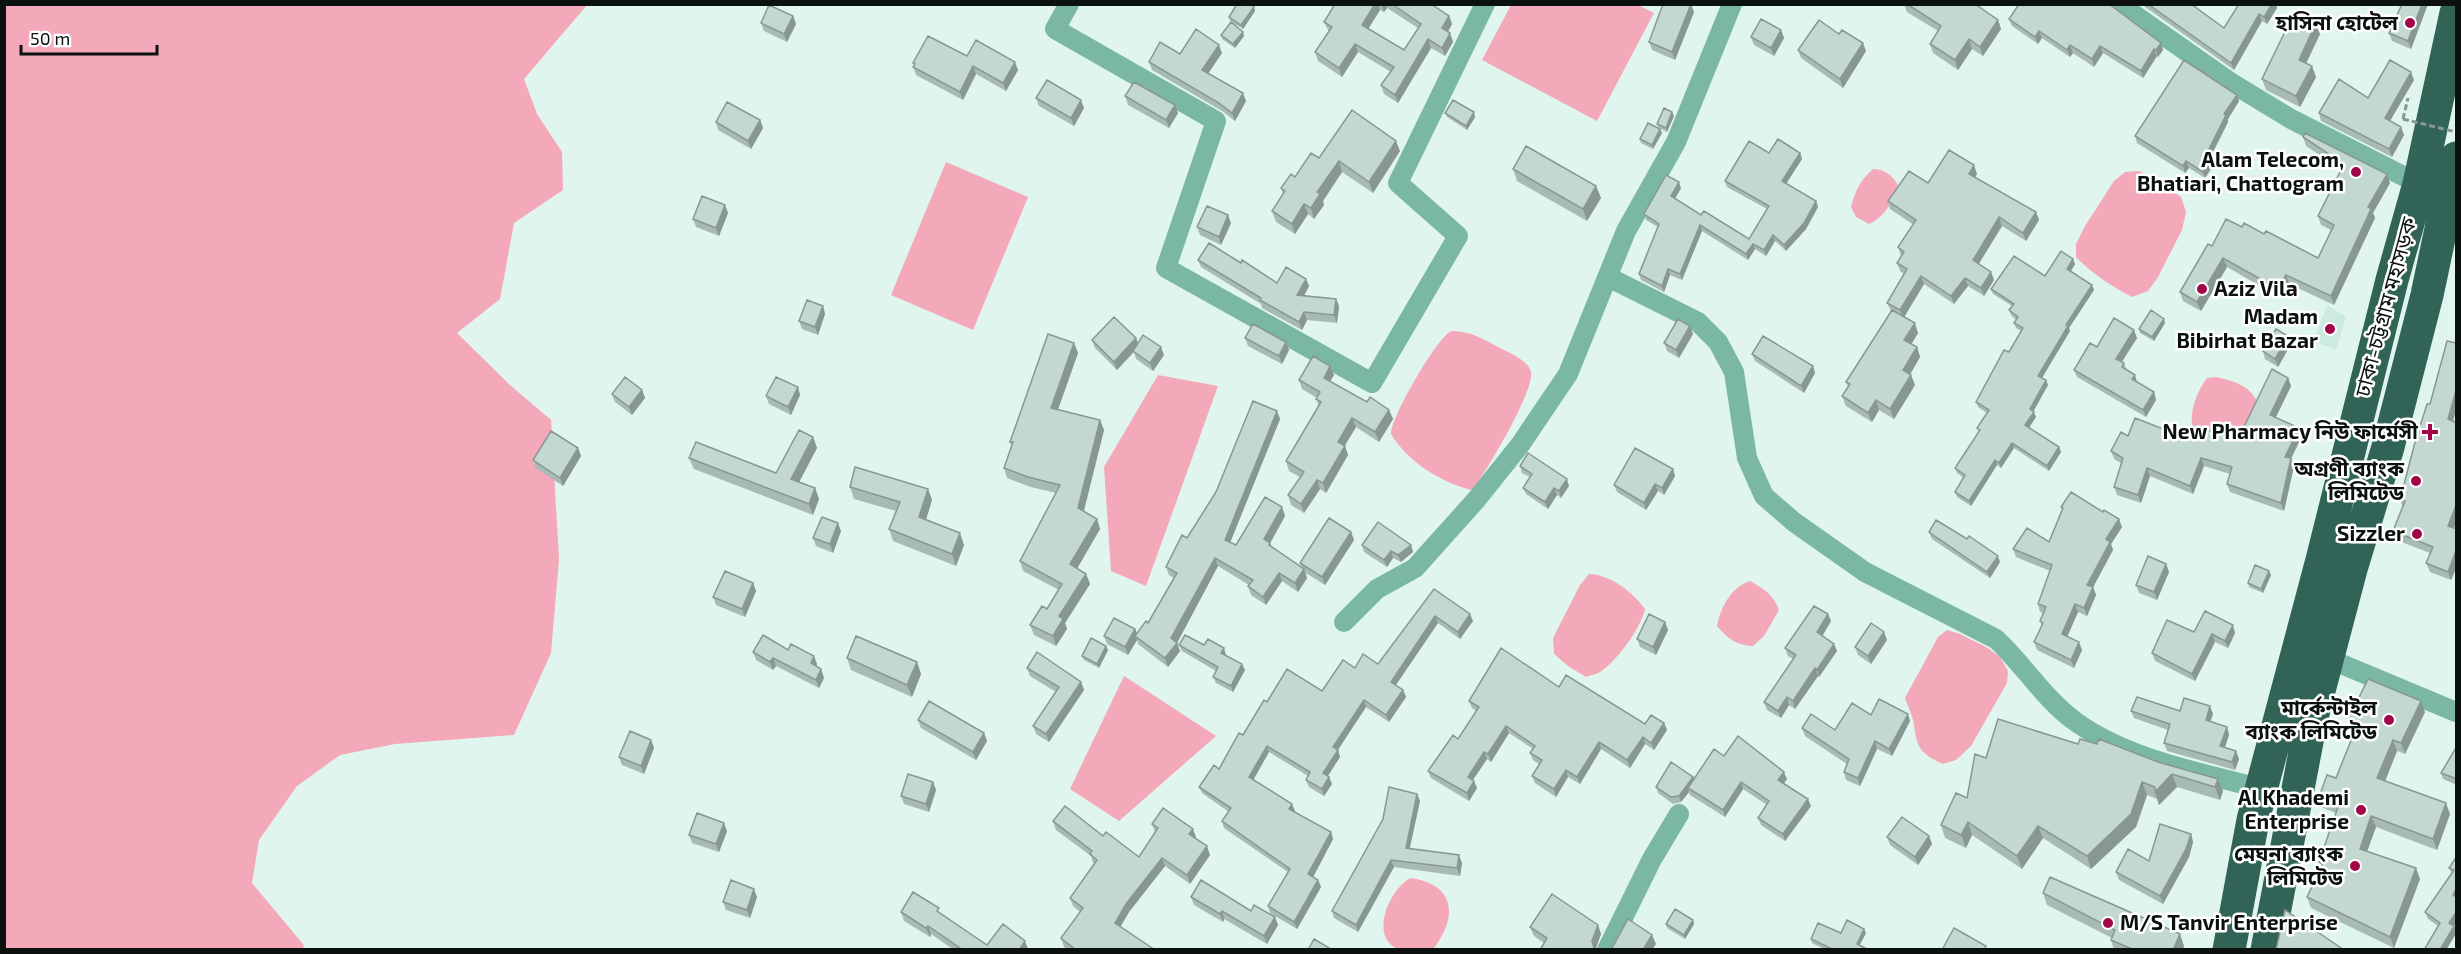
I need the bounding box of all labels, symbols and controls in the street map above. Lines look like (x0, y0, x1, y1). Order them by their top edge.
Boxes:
place label: হাসিনা হোটেল (2275, 9, 2399, 34)
marker: হাসিনা হোটেল (2403, 16, 2417, 30)
scale bar (21, 18, 158, 56)
text: 50 m (30, 27, 70, 49)
place label: Alam Telecom, Bhatiari, Chattogram (2137, 146, 2344, 195)
marker: Alam Telecom, Bhatiari, Chattogram (2349, 165, 2363, 179)
street label: ঢাকা-চট্টগ্রাম মহাসড়ক (2348, 213, 2421, 400)
place label: Aziz Vila (2214, 275, 2298, 300)
marker: Aziz Vila (2195, 282, 2209, 296)
place label: Madam Bibirhat Bazar (2176, 303, 2318, 352)
marker: Madam Bibirhat Bazar (2323, 322, 2337, 336)
place label: New Pharmacy নিউ ফার্মেসী (2163, 418, 2419, 444)
marker: New Pharmacy নিউ ফার্মেসী (2423, 425, 2437, 439)
place label: অগ্রণী ব্যাংক লিমিটেড (2293, 455, 2405, 504)
marker: অগ্রণী ব্যাংক লিমিটেড (2409, 474, 2423, 488)
place label: Sizzler (2337, 520, 2405, 545)
marker: Sizzler (2410, 527, 2424, 541)
place label: মার্কেন্টাইল ব্যাংক লিমিটেড (2244, 694, 2378, 743)
marker: মার্কেন্টাইল ব্যাংক লিমিটেড (2382, 713, 2396, 727)
place label: Al Khademi Enterprise (2238, 784, 2349, 833)
marker: Al Khademi Enterprise (2354, 803, 2368, 817)
place label: মেঘনা ব্যাংক লিমিটেড (2234, 840, 2344, 889)
marker: মেঘনা ব্যাংক লিমিটেড (2348, 859, 2362, 873)
place label: M/S Tanvir Enterprise (2120, 909, 2338, 934)
marker: M/S Tanvir Enterprise (2101, 916, 2115, 930)

